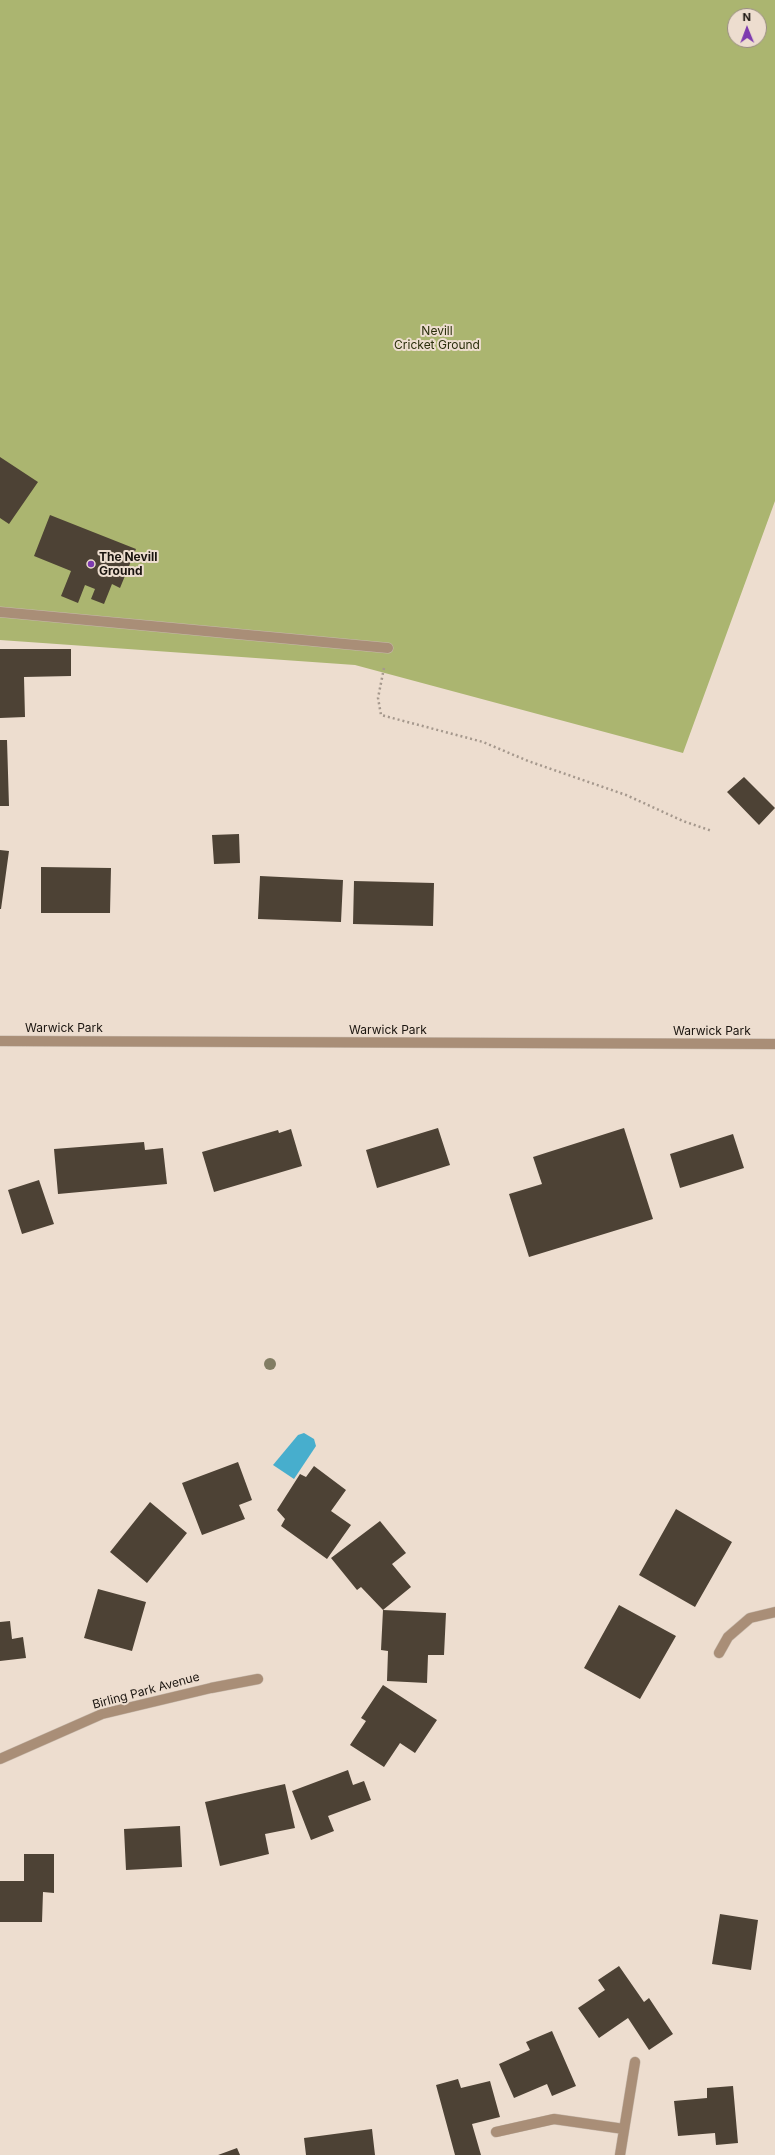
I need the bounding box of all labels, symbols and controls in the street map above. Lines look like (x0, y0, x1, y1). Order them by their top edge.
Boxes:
north arrow (727, 8, 767, 48)
text: N (742, 10, 751, 24)
park label: Nevill Cricket Ground (394, 324, 480, 352)
place label: The Nevill Ground (99, 550, 158, 578)
marker: The Nevill Ground (86, 559, 96, 569)
street label: Warwick Park (25, 1021, 103, 1035)
street label: Warwick Park (349, 1023, 427, 1037)
street label: Warwick Park (673, 1024, 751, 1038)
street label: Birling Park Avenue (91, 1670, 201, 1712)

